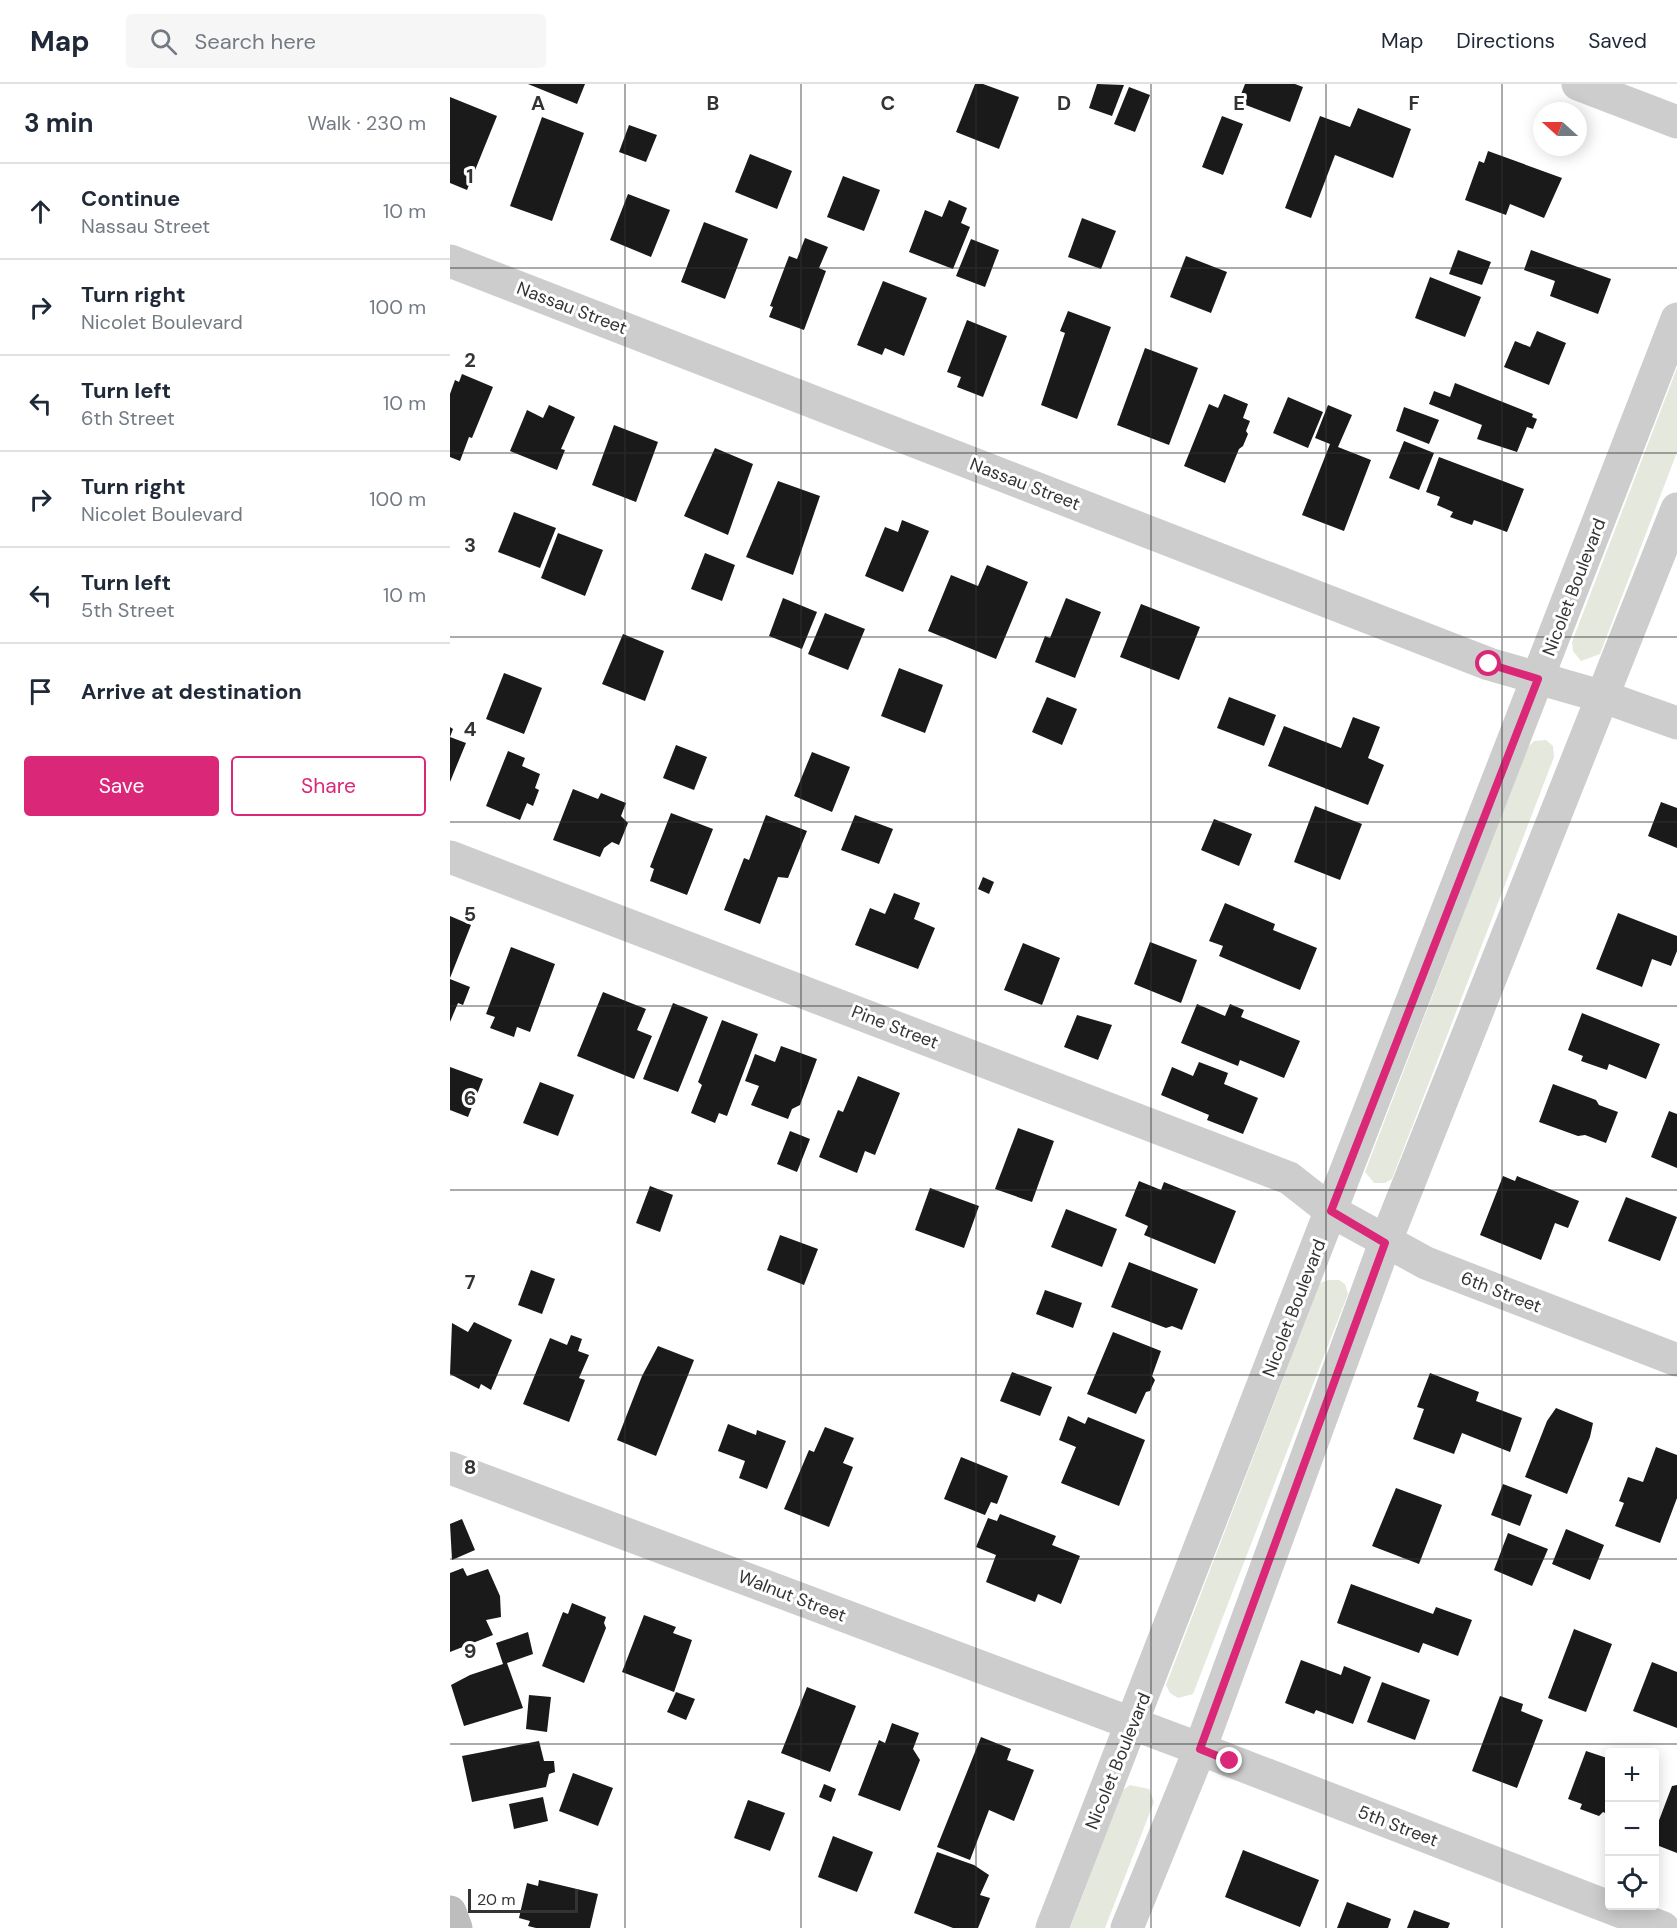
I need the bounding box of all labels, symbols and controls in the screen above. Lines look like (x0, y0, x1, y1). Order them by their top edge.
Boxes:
search box (126, 14, 546, 68)
text: Map (30, 23, 90, 60)
icon: search (147, 25, 180, 58)
text: Search here (195, 27, 316, 56)
text: Map (1381, 27, 1423, 55)
text: Directions (1456, 27, 1555, 55)
text: Saved (1588, 27, 1647, 55)
text: A (531, 90, 545, 116)
text: B (707, 90, 719, 116)
text: C (881, 90, 895, 116)
text: D (1057, 90, 1071, 116)
text: E (1233, 90, 1245, 116)
text: F (1408, 90, 1420, 116)
north arrow (1533, 102, 1587, 156)
text: 3 min (24, 106, 93, 140)
text: Walk · 230 m (307, 110, 426, 136)
text: 1 (466, 163, 474, 189)
text: Continue (81, 184, 180, 213)
icon: ahead (24, 195, 57, 228)
text: 10 m (383, 198, 426, 224)
text: Nassau Street (81, 213, 210, 239)
street label: Nassau Street (513, 276, 631, 340)
text: Turn right (81, 280, 186, 309)
icon: right (24, 291, 57, 324)
text: 100 m (369, 294, 426, 320)
text: Nicolet Boulevard (81, 309, 243, 335)
text: 2 (464, 347, 476, 373)
text: Turn left (81, 376, 171, 405)
icon: left (24, 387, 57, 420)
text: 10 m (383, 390, 426, 416)
text: 6th Street (81, 405, 175, 431)
street label: Nassau Street (966, 452, 1084, 516)
text: Turn right (81, 472, 186, 501)
icon: right (24, 483, 57, 516)
text: 100 m (369, 486, 426, 512)
text: Nicolet Boulevard (81, 501, 243, 527)
street label: Nicolet Boulevard (1537, 515, 1611, 659)
text: 3 (464, 532, 476, 558)
text: Turn left (81, 568, 171, 597)
icon: left (24, 579, 57, 612)
text: 10 m (383, 582, 426, 608)
text: 5th Street (81, 597, 175, 623)
route start (1475, 650, 1501, 676)
icon: arrive (24, 675, 57, 708)
text: Arrive at destination (81, 677, 302, 706)
text: 4 (464, 716, 477, 742)
button: Save (24, 756, 219, 816)
button: Share (231, 756, 426, 816)
text: 5 (464, 901, 476, 927)
street label: Pine Street (848, 999, 942, 1055)
text: 6 (464, 1085, 476, 1111)
street label: Nicolet Boulevard (1257, 1236, 1331, 1380)
street label: 6th Street (1457, 1266, 1545, 1318)
text: 7 (465, 1269, 476, 1295)
text: 8 (464, 1454, 476, 1480)
street label: Walnut Street (735, 1564, 849, 1628)
text: 9 (464, 1638, 476, 1664)
street label: Nicolet Boulevard (1080, 1689, 1156, 1833)
route end (1216, 1747, 1242, 1773)
map controls (1605, 1748, 1659, 1910)
button: + (1605, 1748, 1659, 1802)
street label: 5th Street (1354, 1800, 1442, 1852)
button: − (1605, 1802, 1659, 1856)
button: locate (1605, 1856, 1659, 1910)
scale bar (468, 1886, 578, 1914)
text: 20 m (477, 1889, 516, 1910)

